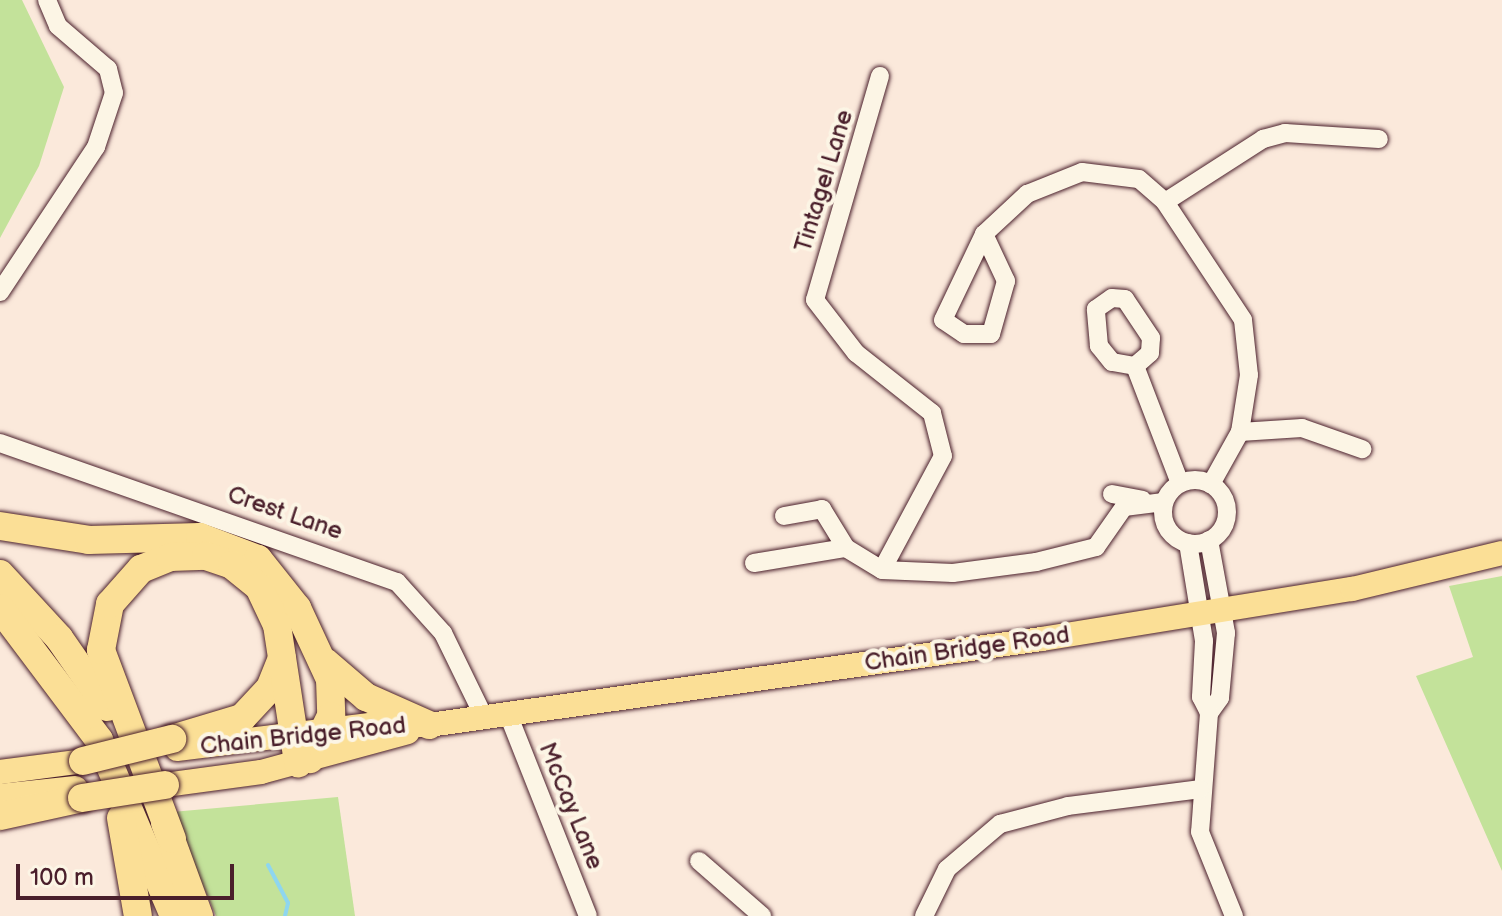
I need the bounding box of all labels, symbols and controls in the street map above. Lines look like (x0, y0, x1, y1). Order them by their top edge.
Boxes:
street label: Tintagel Lane (789, 106, 859, 256)
street label: Crest Lane (224, 480, 346, 546)
street label: Chain Bridge Road (863, 620, 1071, 678)
street label: Chain Bridge Road (199, 711, 407, 761)
street label: McCay Lane (532, 738, 610, 874)
scale bar (20, 848, 238, 898)
text: 100 m (30, 863, 94, 892)

